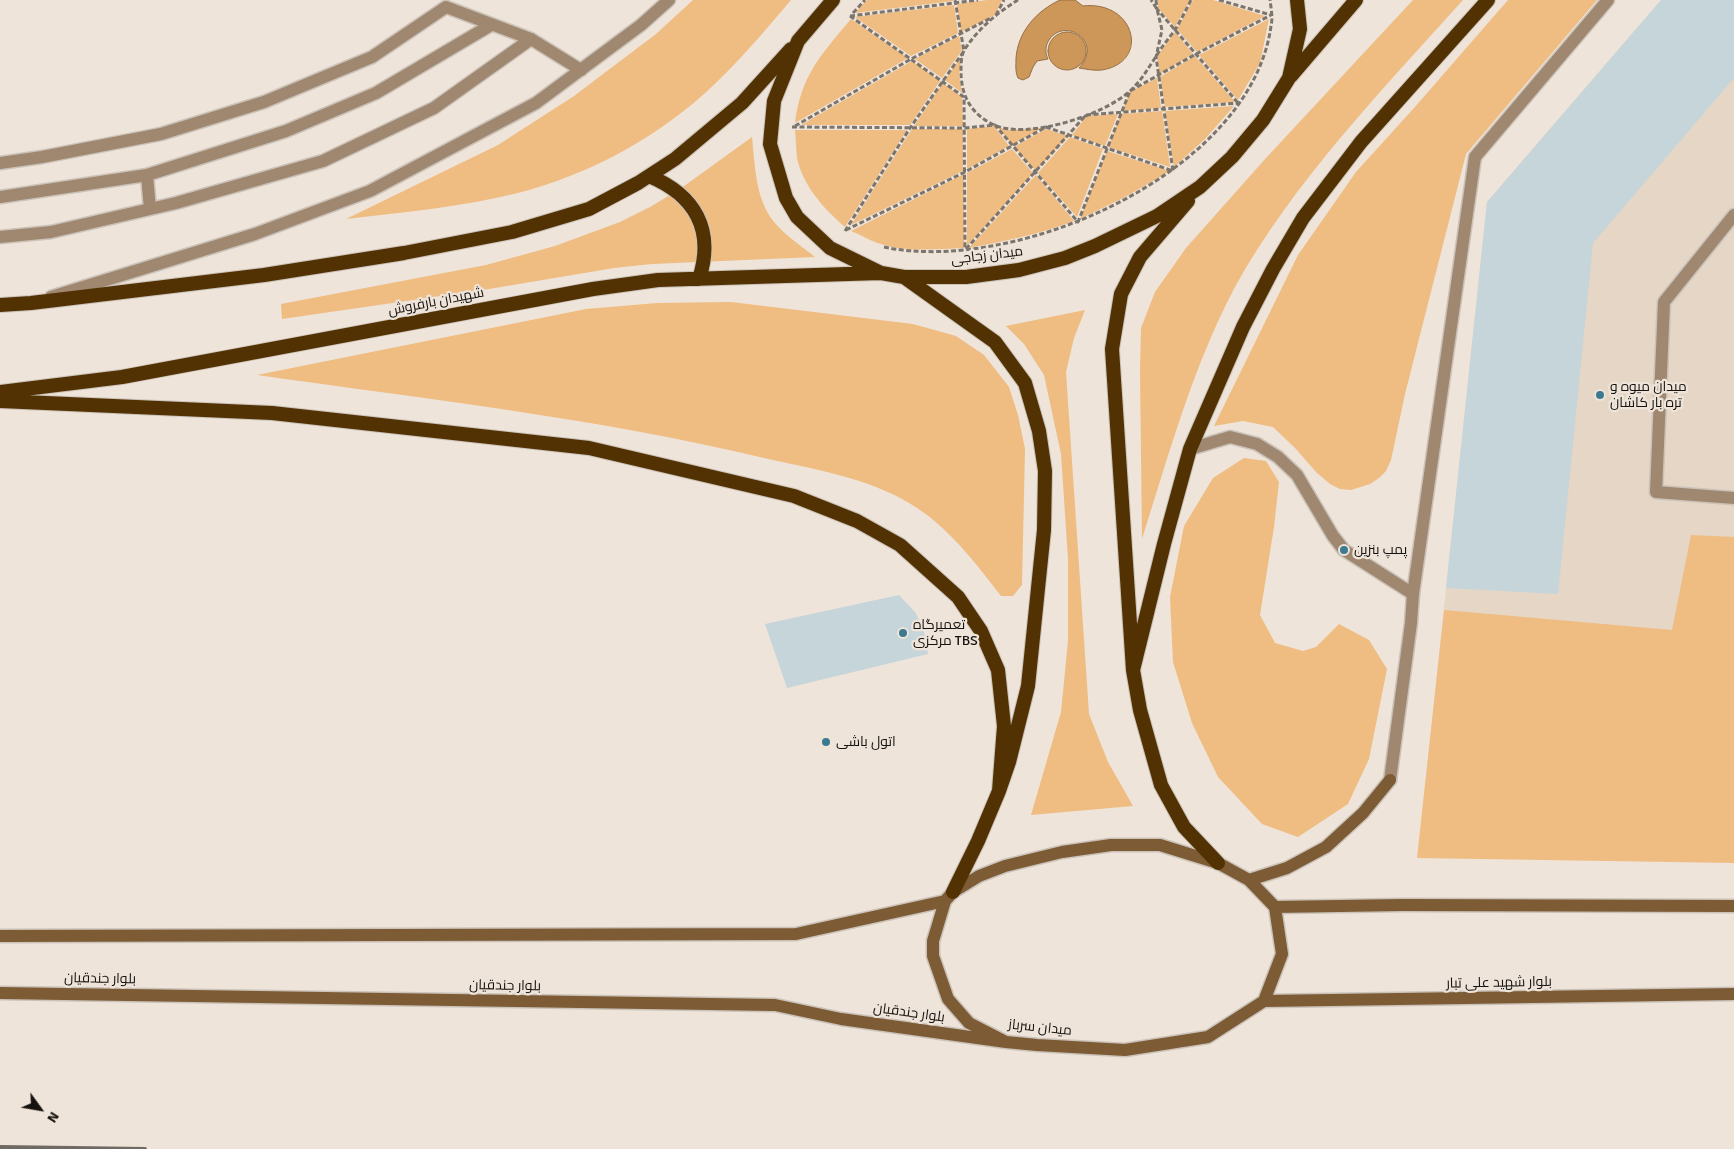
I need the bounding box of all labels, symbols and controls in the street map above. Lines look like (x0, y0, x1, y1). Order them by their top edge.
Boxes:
street label: میدان زجاجی (950, 243, 1024, 269)
street label: شهیدان بارفروش (387, 284, 485, 320)
place label: میدان میوه و تره بار کاشان (1610, 379, 1687, 412)
marker: میدان میوه و تره بار کاشان (1594, 389, 1606, 401)
place label: پمپ بنزین (1354, 542, 1407, 558)
marker: پمپ بنزین (1338, 544, 1350, 556)
place label: تعمیرگاه مرکزی TBS (913, 617, 978, 650)
marker: تعمیرگاه مرکزی TBS (897, 627, 909, 639)
place label: اتول باشی (836, 734, 896, 750)
marker: اتول باشی (820, 736, 832, 748)
street label: بلوار جندقیان (64, 970, 136, 988)
street label: بلوار شهید علی تبار (1446, 974, 1552, 992)
street label: بلوار جندقیان (469, 977, 541, 995)
street label: بلوار جندقیان (872, 1000, 946, 1026)
street label: میدان سرباز (1007, 1016, 1073, 1040)
north arrow (15, 1084, 65, 1134)
text: N (43, 1109, 63, 1126)

